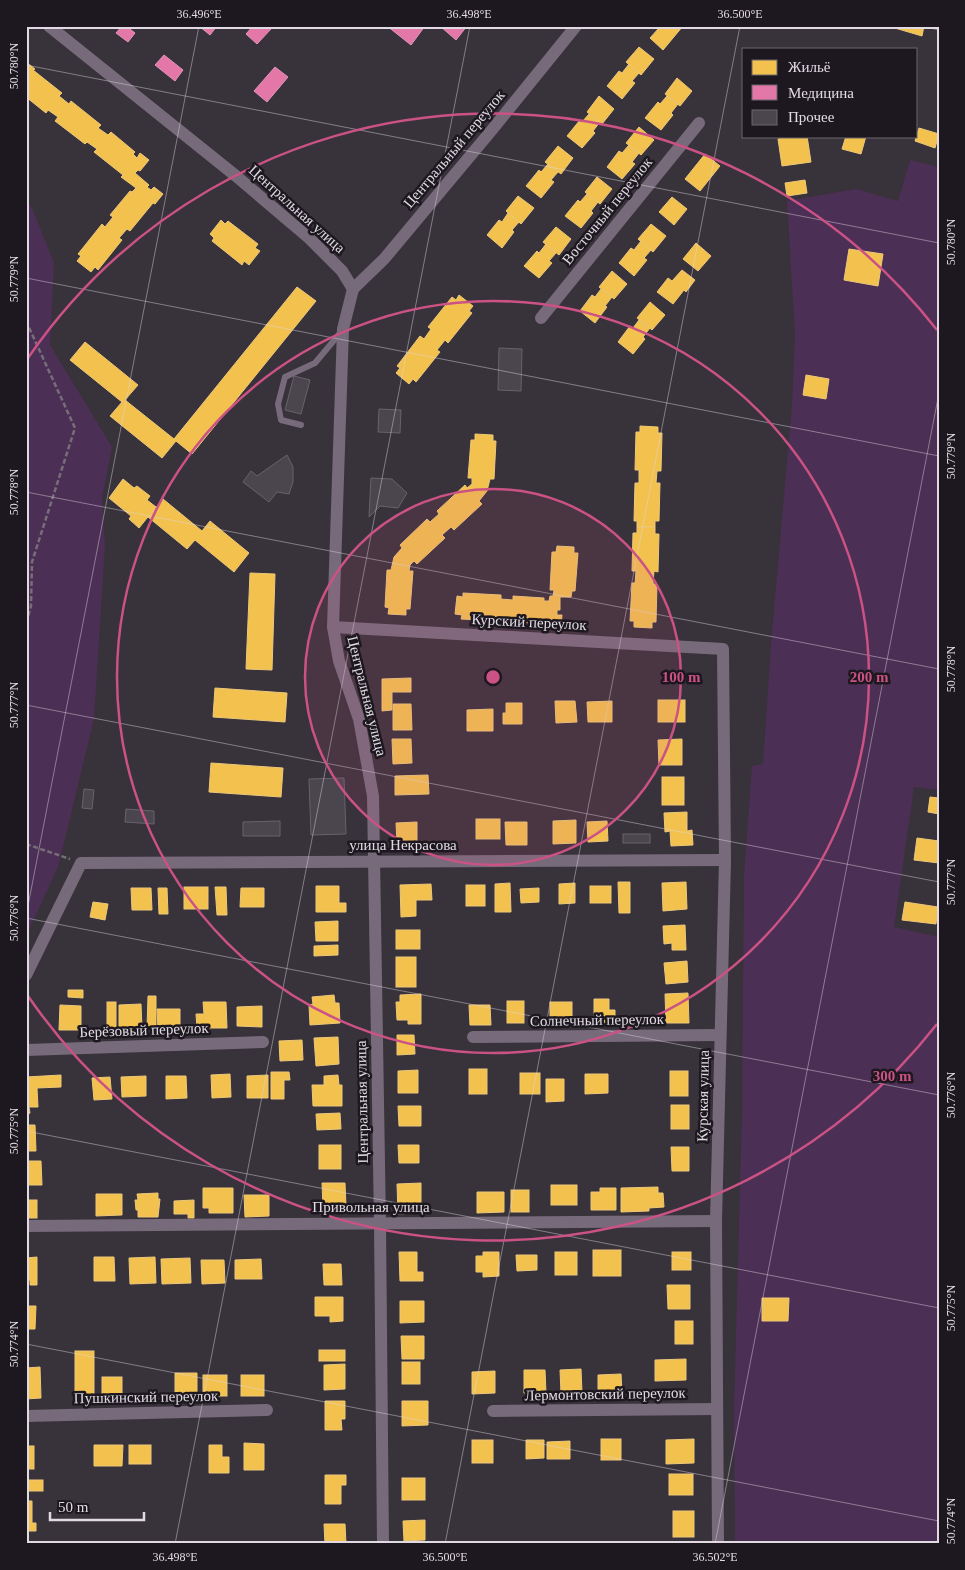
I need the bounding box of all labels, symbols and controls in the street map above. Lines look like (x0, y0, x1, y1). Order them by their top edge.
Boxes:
text: 36.496°E (176, 7, 222, 21)
text: 36.498°E (446, 7, 492, 21)
text: 36.500°E (717, 7, 763, 21)
text: 50.780°N (7, 42, 21, 89)
legend (742, 48, 918, 138)
text: Жильё (788, 59, 831, 75)
text: Медицина (788, 85, 854, 101)
street label: Центральный переулок (400, 86, 508, 211)
text: Прочее (788, 109, 835, 125)
street label: Восточный переулок (559, 154, 656, 268)
street label: Центральная улица (246, 162, 348, 256)
text: 50.780°N (944, 218, 958, 265)
text: 50.779°N (7, 255, 21, 302)
text: 50.779°N (944, 432, 958, 479)
text: 50.778°N (7, 468, 21, 515)
street label: Курский переулок (471, 611, 588, 633)
street label: Центральная улица (344, 634, 390, 758)
text: 50.778°N (944, 645, 958, 692)
centre of rings (484, 668, 502, 686)
text: 100 m (662, 669, 701, 685)
text: 200 m (850, 669, 889, 685)
text: 50.777°N (7, 681, 21, 728)
street label: улица Некрасова (349, 837, 457, 853)
text: 50.777°N (944, 858, 958, 905)
text: 50.776°N (7, 894, 21, 941)
street label: Солнечный переулок (530, 1011, 665, 1029)
street label: Берёзовый переулок (79, 1020, 210, 1040)
street label: Центральная улица (353, 1040, 371, 1164)
street label: Курская улица (694, 1050, 712, 1142)
text: 300 m (873, 1068, 912, 1084)
text: 50.776°N (944, 1071, 958, 1118)
text: 50.775°N (7, 1107, 21, 1154)
street label: Привольная улица (312, 1199, 430, 1215)
text: 50.775°N (944, 1284, 958, 1331)
text: 50.774°N (7, 1320, 21, 1367)
street label: Лермонтовский переулок (524, 1385, 686, 1403)
street label: Пушкинский переулок (74, 1388, 219, 1406)
scale bar (50, 1490, 144, 1522)
text: 50.774°N (944, 1497, 958, 1544)
text: 50 m (58, 1499, 89, 1515)
text: 36.498°E (152, 1550, 198, 1564)
text: 36.500°E (422, 1550, 468, 1564)
text: 36.502°E (692, 1550, 738, 1564)

